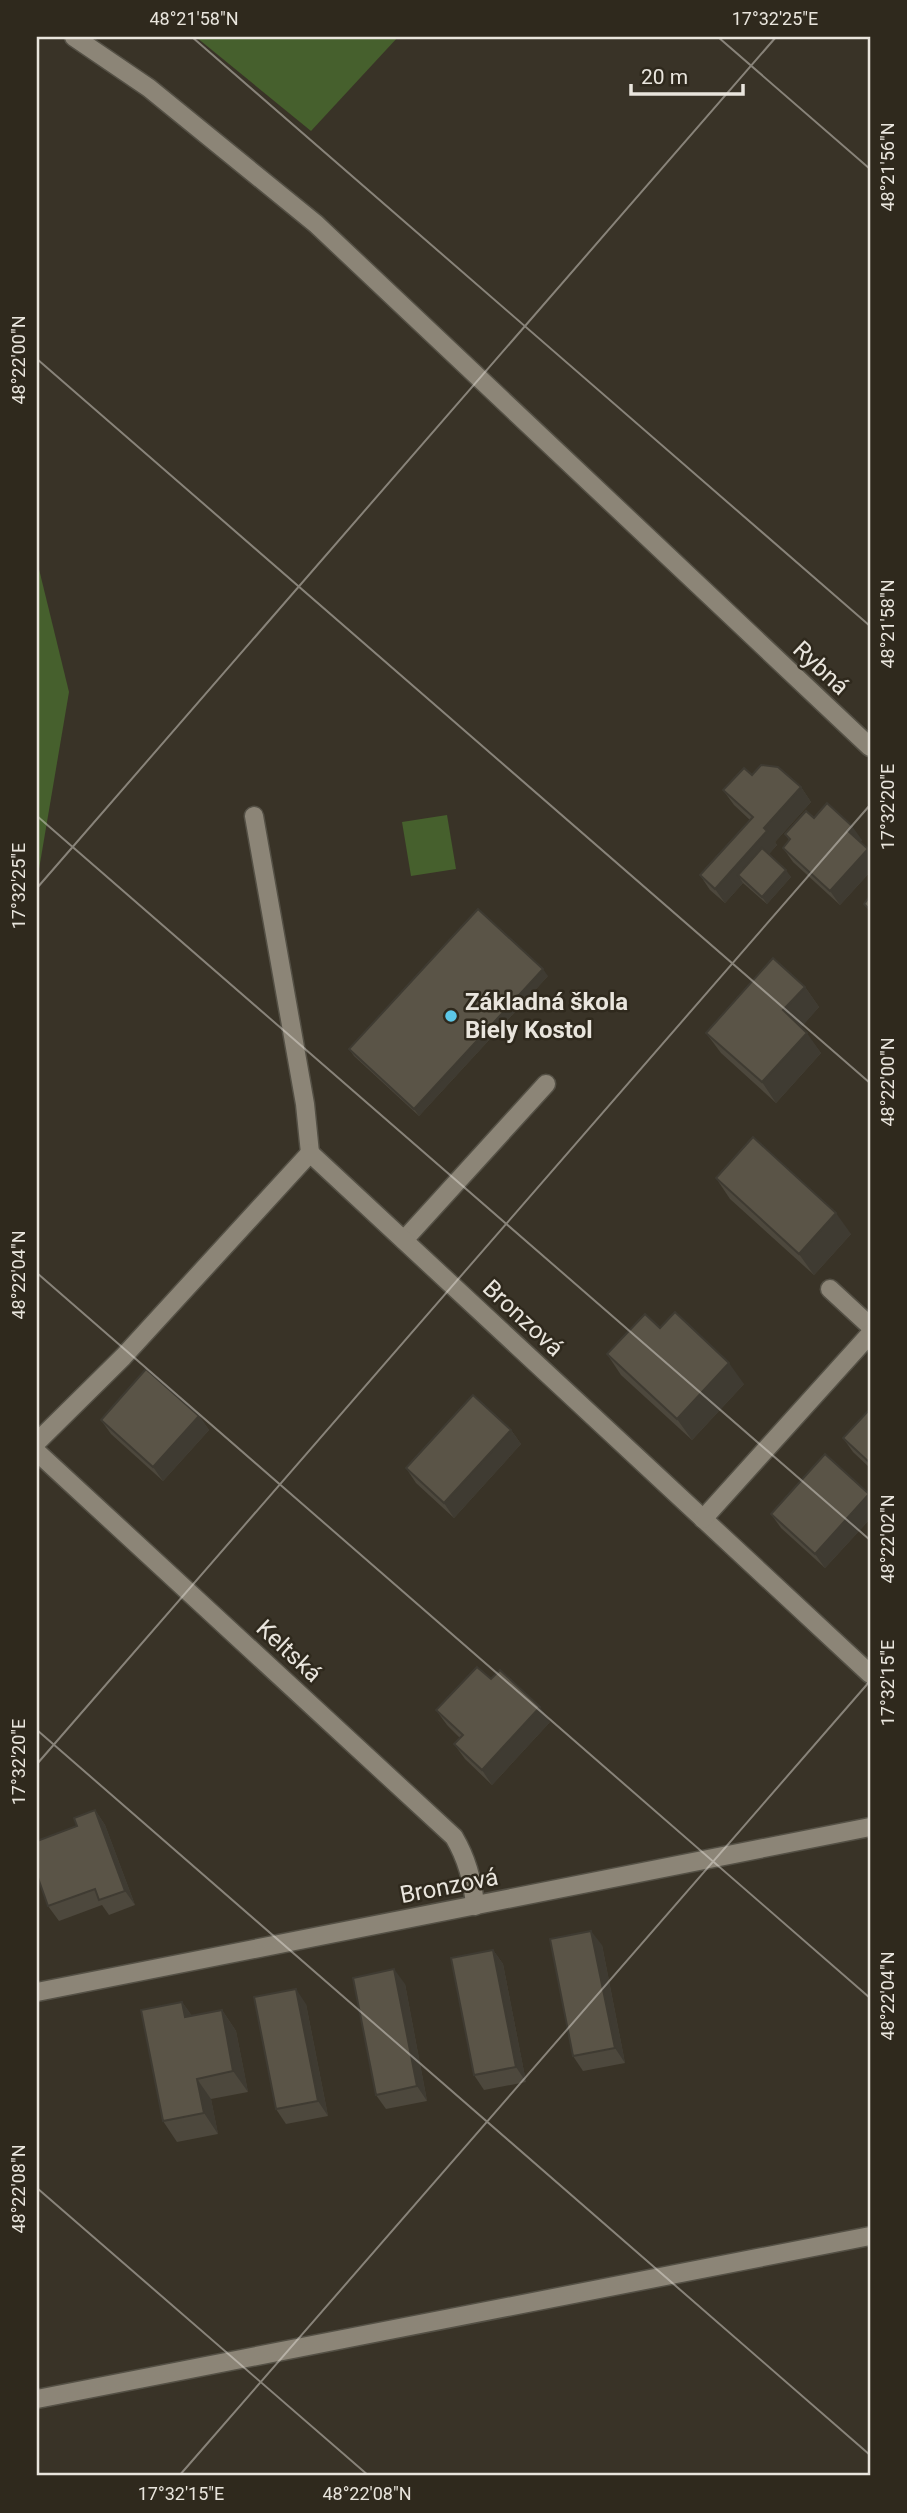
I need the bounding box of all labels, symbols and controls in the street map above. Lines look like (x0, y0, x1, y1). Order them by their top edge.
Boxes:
text: 48°21'58"N (149, 8, 239, 29)
text: 17°32'25"E (732, 8, 818, 29)
scale bar (631, 52, 743, 96)
text: 20 m (641, 65, 688, 89)
text: 48°21'56"N (877, 122, 898, 212)
text: 48°22'00"N (8, 315, 29, 405)
text: 48°21'58"N (877, 579, 898, 669)
street label: Rybná (787, 635, 855, 701)
text: 17°32'20"E (877, 764, 898, 850)
text: 17°32'25"E (8, 843, 29, 929)
place label: Základná škola Biely Kostol (465, 988, 628, 1044)
marker: Základná škola Biely Kostol (443, 1008, 459, 1024)
text: 48°22'00"N (877, 1037, 898, 1127)
text: 48°22'04"N (8, 1230, 29, 1320)
street label: Bronzová (477, 1274, 569, 1362)
text: 48°22'02"N (877, 1494, 898, 1584)
street label: Keltská (251, 1614, 327, 1688)
text: 17°32'15"E (877, 1640, 898, 1726)
text: 17°32'20"E (8, 1719, 29, 1805)
street label: Bronzová (397, 1863, 501, 1909)
text: 48°22'04"N (877, 1951, 898, 2041)
text: 48°22'08"N (8, 2144, 29, 2234)
text: 17°32'15"E (138, 2483, 224, 2504)
text: 48°22'08"N (322, 2483, 412, 2504)

